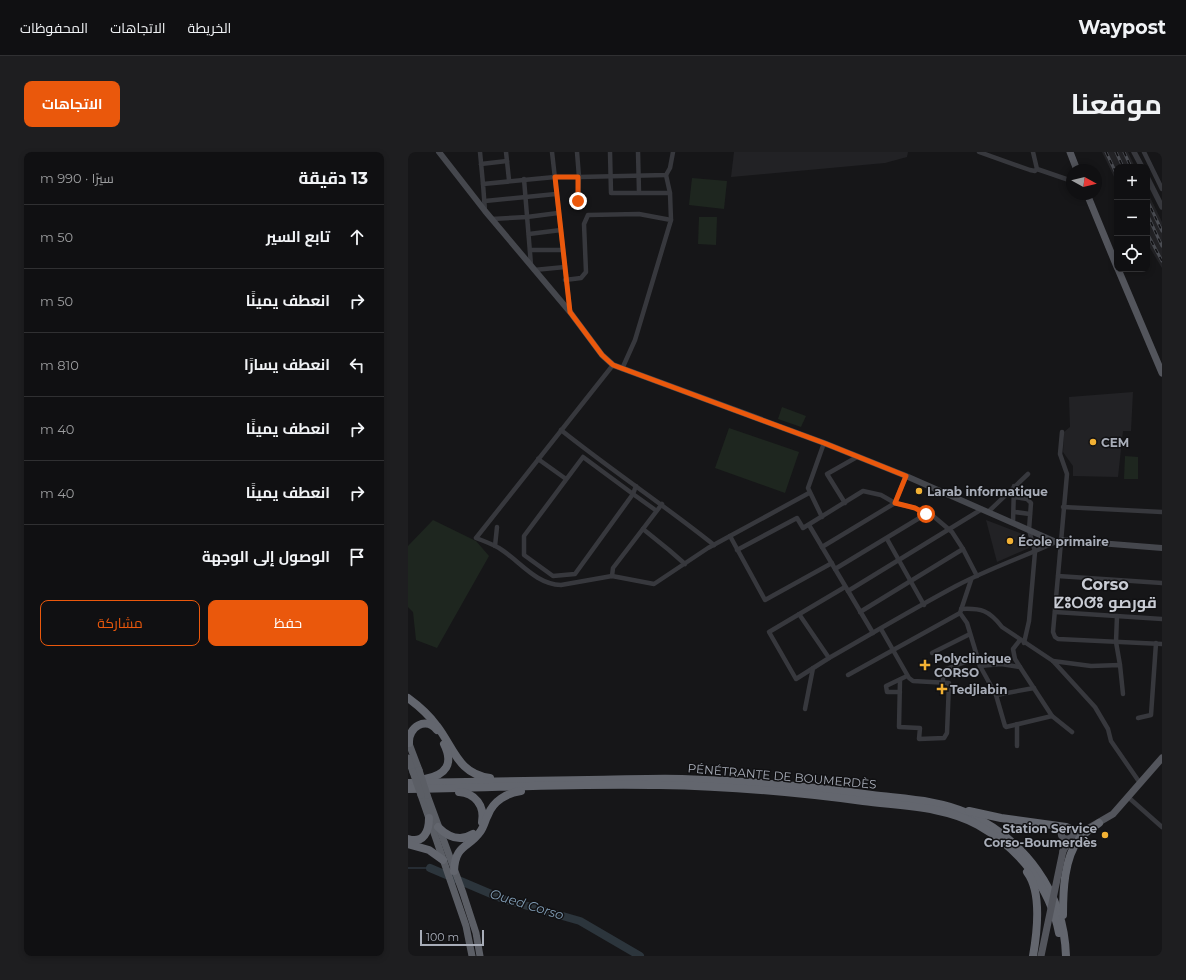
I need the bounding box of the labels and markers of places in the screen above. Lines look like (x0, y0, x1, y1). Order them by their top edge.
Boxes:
place label: CEM (1101, 435, 1129, 450)
marker: CEM (1088, 437, 1098, 447)
place label: Larab informatique (927, 484, 1048, 499)
marker: Larab informatique (914, 486, 924, 496)
place label: École primaire (1018, 534, 1109, 549)
marker: École primaire (1005, 536, 1015, 546)
place label: Polyclinique CORSO (934, 651, 1012, 680)
marker: Polyclinique CORSO (919, 659, 931, 671)
place label: Tedjlabin (950, 682, 1008, 697)
marker: Tedjlabin (937, 684, 947, 694)
place label: Station Service Corso-Boumerdès (984, 821, 1098, 850)
marker: Station Service Corso-Boumerdès (1100, 830, 1110, 840)

